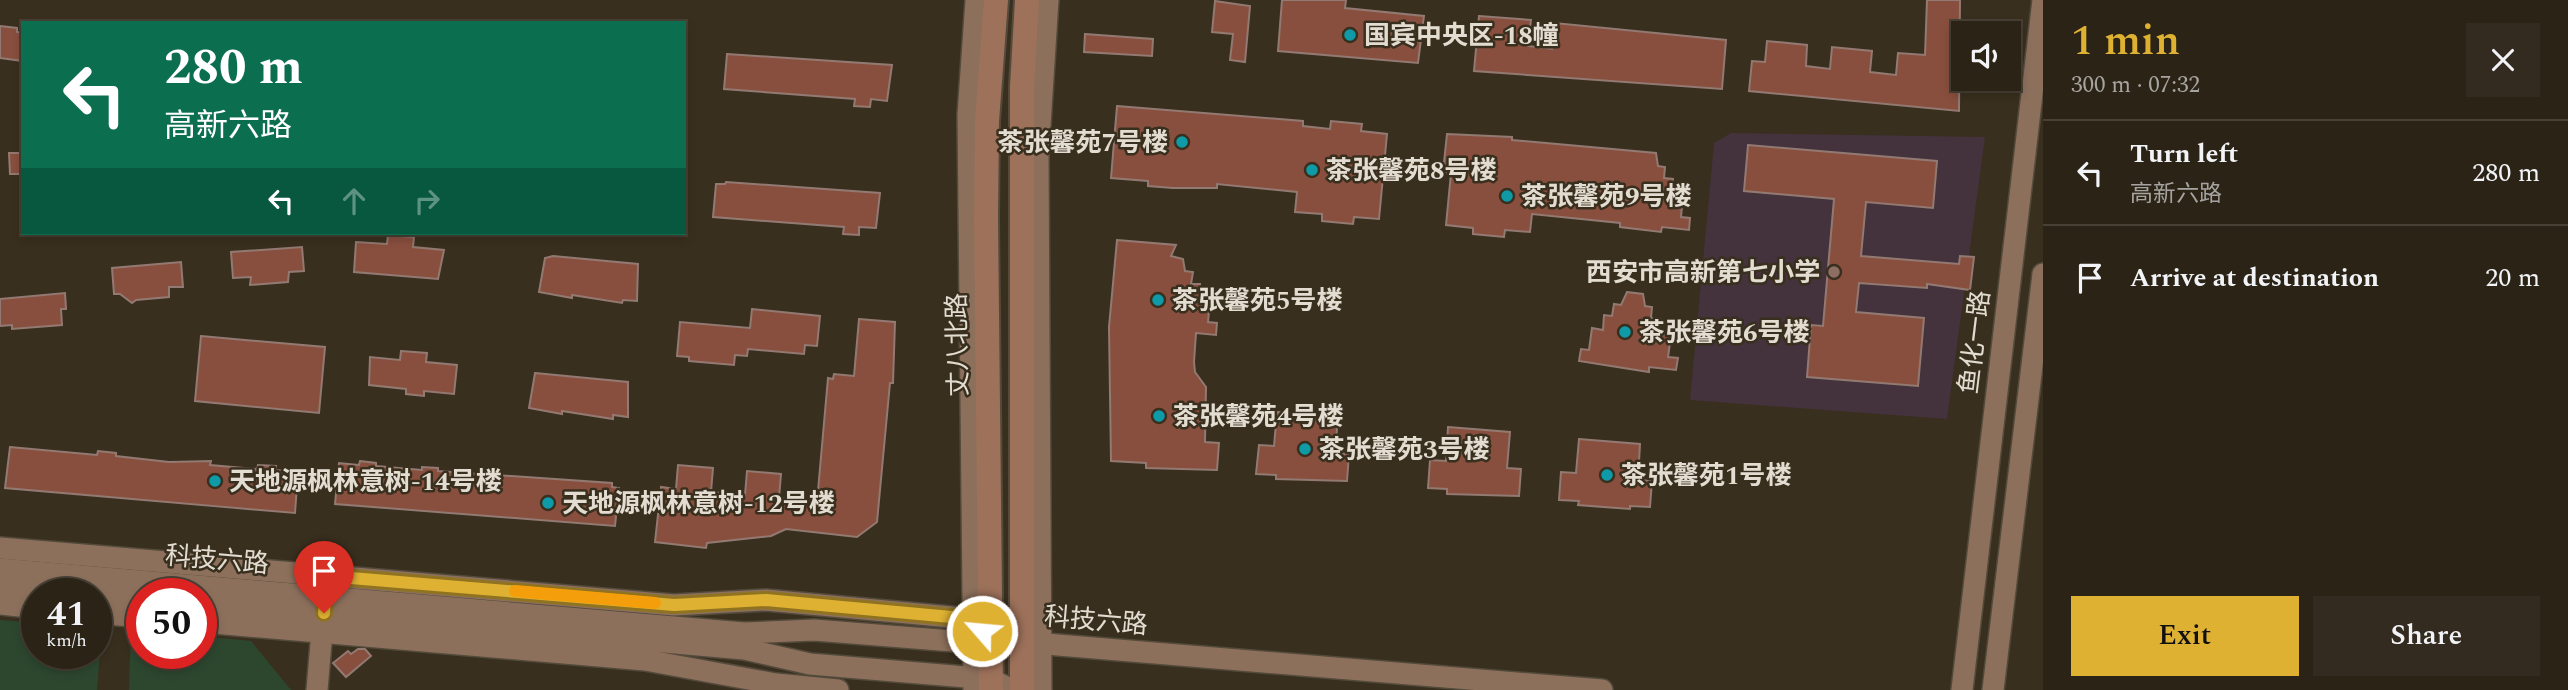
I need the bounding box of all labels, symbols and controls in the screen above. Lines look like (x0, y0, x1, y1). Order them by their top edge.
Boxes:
text: 1 min (2071, 10, 2180, 73)
place label: 国宾中央区-18幢 (1364, 16, 1559, 56)
map controls (1951, 21, 2021, 91)
button: sound (1951, 21, 2021, 91)
button: close (2466, 23, 2540, 97)
marker: 国宾中央区-18幢 (1342, 27, 1358, 43)
text: 280 m (164, 31, 303, 106)
icon: left (49, 49, 140, 140)
text: 300 m · 07:32 (2071, 68, 2200, 103)
text: 高新六路 (164, 102, 292, 151)
place label: 茶张馨苑7号楼 (997, 123, 1168, 163)
marker: 茶张馨苑7号楼 (1174, 134, 1190, 150)
text: Turn left (2130, 134, 2238, 174)
place label: 茶张馨苑8号楼 (1326, 151, 1497, 191)
text: 280 m (2472, 153, 2540, 193)
icon: left (2071, 154, 2109, 192)
marker: 茶张馨苑8号楼 (1304, 162, 1320, 178)
place label: 茶张馨苑9号楼 (1521, 177, 1692, 217)
text: 高新六路 (2130, 177, 2222, 212)
icon: left (262, 182, 300, 220)
icon: ahead (335, 182, 373, 220)
icon: right (408, 182, 446, 220)
marker: 茶张馨苑9号楼 (1499, 188, 1515, 204)
place label: 西安市高新第七小学 (1586, 253, 1820, 293)
text: Arrive at destination (2130, 258, 2379, 298)
text: 20 m (2485, 258, 2540, 298)
icon: arrive (2071, 259, 2109, 297)
marker: 西安市高新第七小学 (1826, 264, 1842, 280)
place label: 茶张馨苑5号楼 (1172, 281, 1343, 321)
street label: 鱼化一路 (1949, 288, 2001, 396)
marker: 茶张馨苑5号楼 (1150, 292, 1166, 308)
street label: 丈八北路 (937, 293, 979, 397)
place label: 茶张馨苑6号楼 (1639, 313, 1810, 353)
marker: 茶张馨苑6号楼 (1617, 324, 1633, 340)
place label: 茶张馨苑4号楼 (1173, 397, 1344, 437)
marker: 茶张馨苑4号楼 (1151, 408, 1167, 424)
place label: 茶张馨苑3号楼 (1319, 430, 1490, 470)
marker: 茶张馨苑3号楼 (1297, 441, 1313, 457)
place label: 茶张馨苑1号楼 (1621, 456, 1792, 496)
place label: 天地源枫林意树-14号楼 (229, 462, 502, 502)
marker: 茶张馨苑1号楼 (1599, 467, 1615, 483)
marker: 天地源枫林意树-14号楼 (207, 473, 223, 489)
place label: 天地源枫林意树-12号楼 (562, 484, 835, 524)
marker: 天地源枫林意树-12号楼 (540, 495, 556, 511)
street label: 科技六路 (163, 536, 270, 584)
pin (294, 541, 354, 613)
icon: arrive (305, 552, 343, 590)
speed limit sign: 50 (126, 578, 217, 669)
text: 41 (47, 588, 86, 641)
position arrow (945, 594, 1019, 668)
button: Exit (2071, 596, 2299, 676)
button: Share (2313, 596, 2540, 676)
street label: 科技六路 (1042, 597, 1149, 645)
text: km/h (46, 627, 87, 654)

